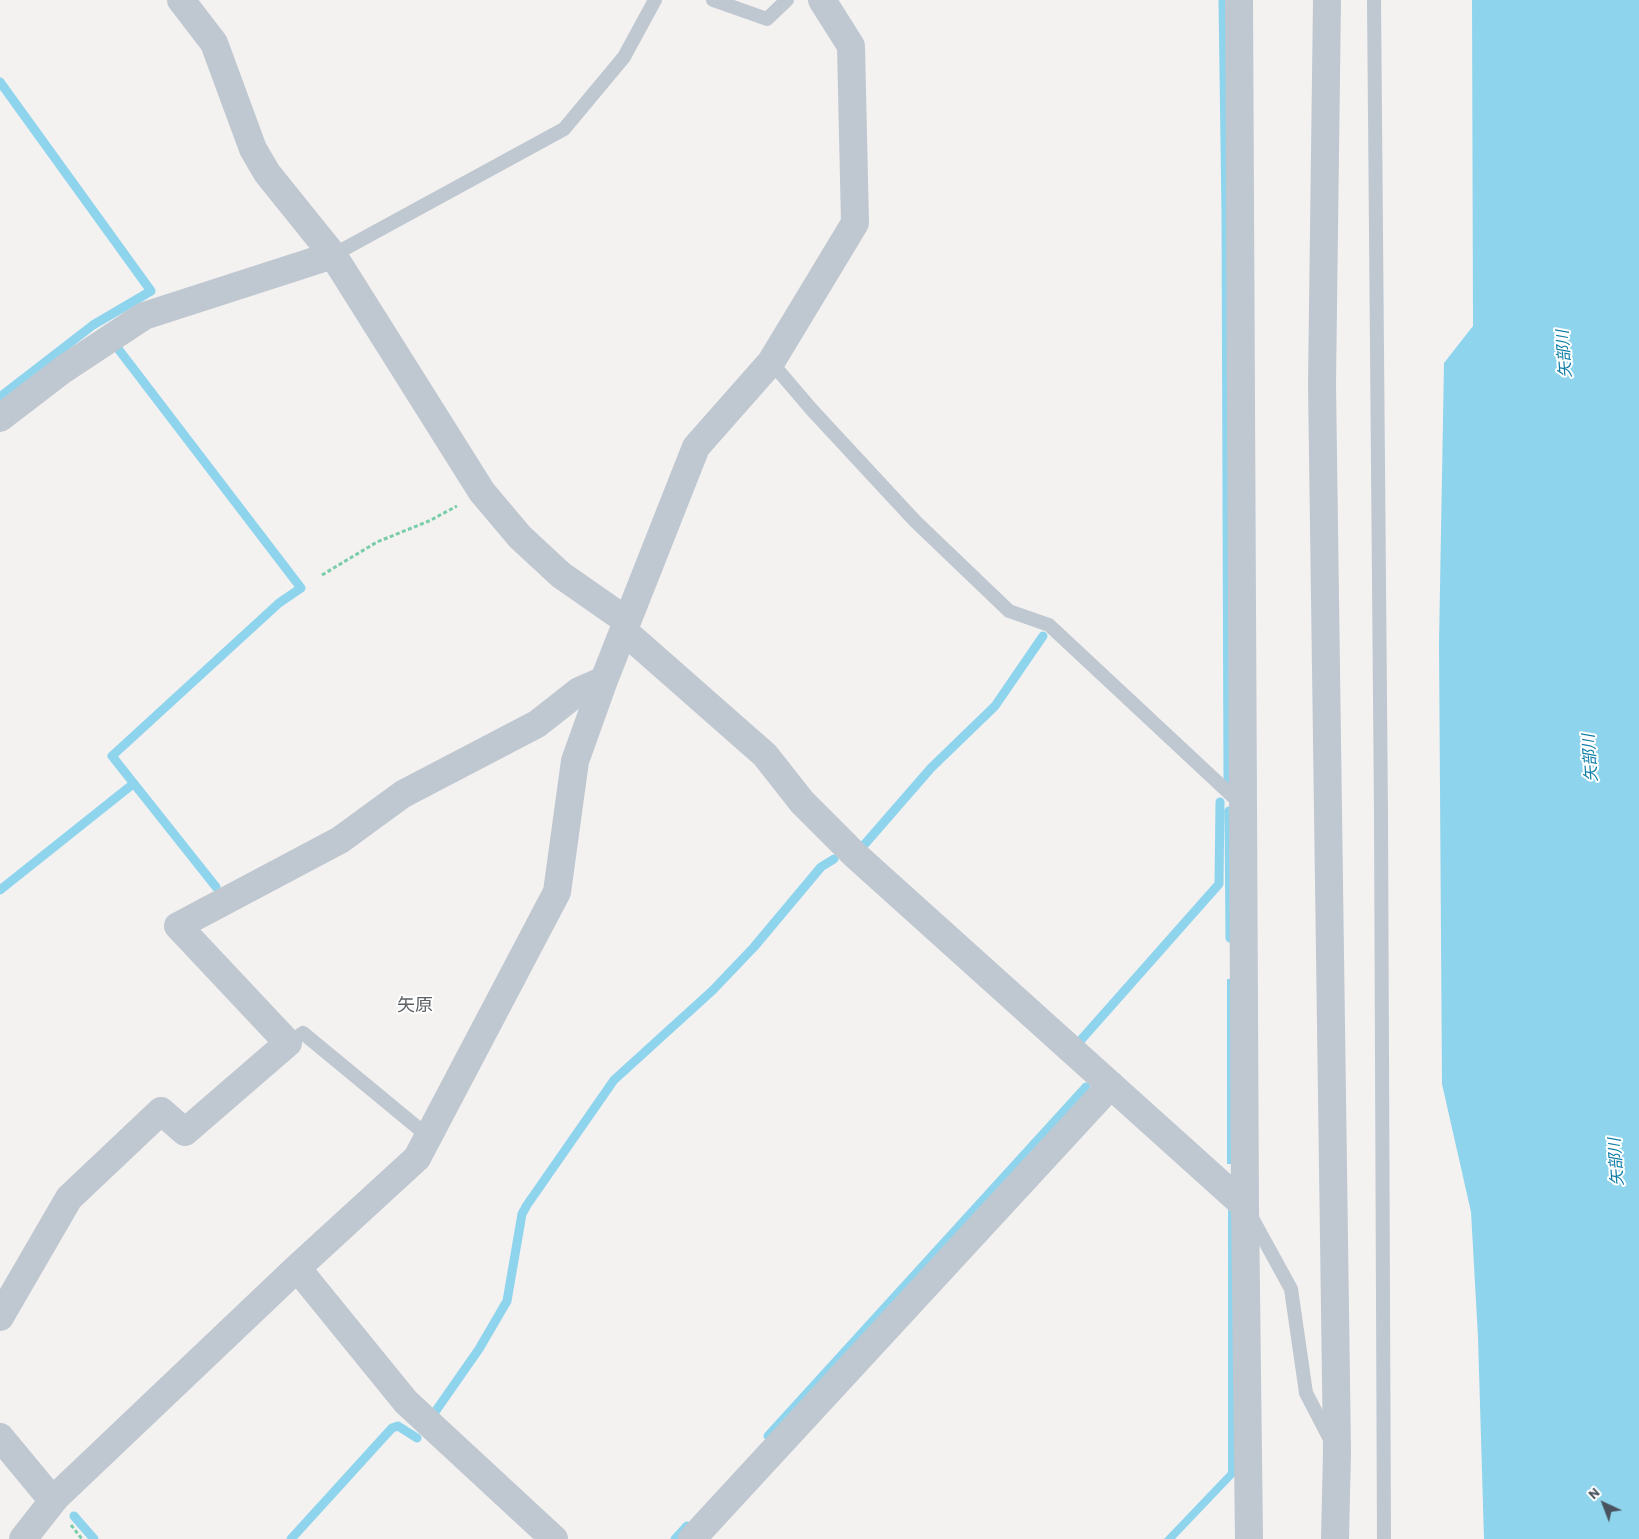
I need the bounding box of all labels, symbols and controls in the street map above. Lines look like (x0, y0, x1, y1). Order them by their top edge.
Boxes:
water label: 矢部川 (1553, 329, 1575, 379)
water label: 矢部川 (1579, 733, 1601, 783)
district label: 矢原 (397, 994, 433, 1016)
water label: 矢部川 (1605, 1137, 1627, 1187)
north arrow (1579, 1479, 1629, 1529)
text: N (1584, 1483, 1603, 1502)

